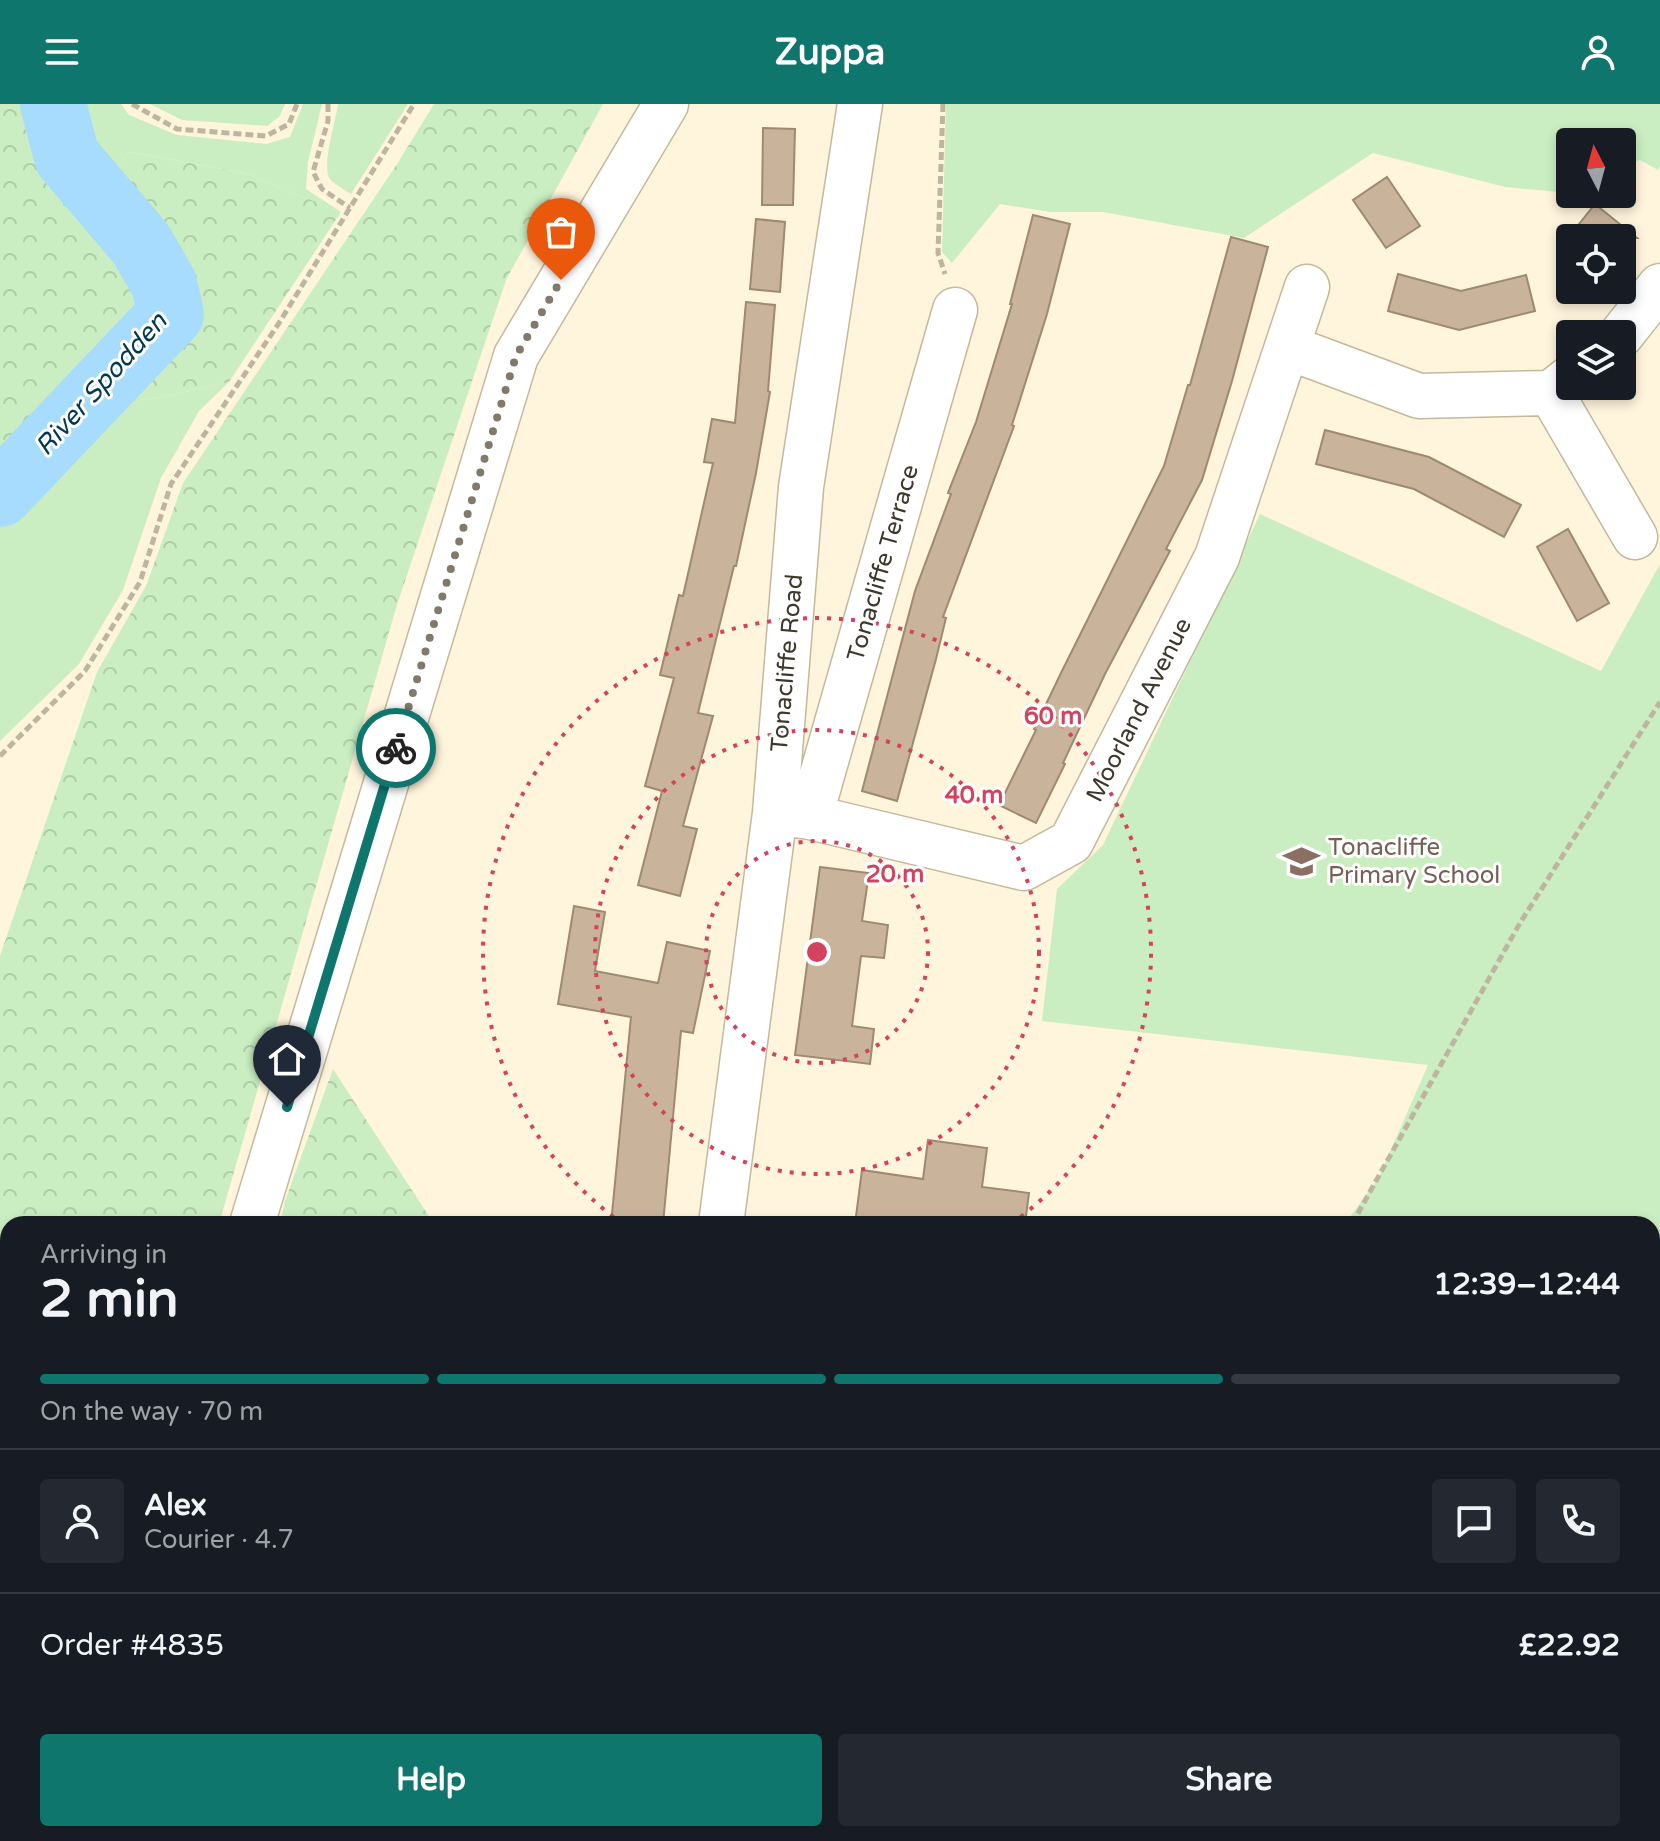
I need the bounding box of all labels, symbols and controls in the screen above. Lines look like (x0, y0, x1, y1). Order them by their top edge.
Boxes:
icon: menu (40, 30, 84, 74)
icon: person (1576, 30, 1620, 74)
text: Zuppa (775, 31, 885, 74)
north arrow (1556, 128, 1636, 208)
map controls (1556, 128, 1636, 400)
pin (527, 198, 595, 280)
icon: bag (539, 210, 583, 254)
button: locate (1556, 224, 1636, 304)
water label: River Spodden (29, 305, 174, 462)
button: layers (1556, 320, 1636, 400)
street label: Tonacliffe Terrace (841, 461, 925, 665)
street label: Tonacliffe Road (765, 573, 809, 753)
street label: Moorland Avenue (1080, 613, 1198, 807)
text: 60 m (1024, 702, 1082, 731)
courier (356, 708, 436, 788)
icon: bike (374, 726, 418, 770)
text: 40 m (945, 781, 1003, 810)
place label: Tonacliffe Primary School (1328, 833, 1500, 890)
school or university icon: Tonacliffe Primary School (1283, 842, 1321, 880)
text: 20 m (866, 860, 924, 889)
centre of rings (803, 938, 831, 966)
pin (253, 1025, 321, 1107)
icon: home (265, 1037, 309, 1081)
text: Arriving in (40, 1239, 167, 1270)
text: 12:39–12:44 (1433, 1266, 1620, 1303)
text: 2 min (40, 1268, 179, 1331)
text: On the way · 70 m (40, 1396, 263, 1427)
button: person (40, 1479, 124, 1563)
button: chat (1432, 1479, 1516, 1563)
button: phone (1536, 1479, 1620, 1563)
text: Alex (144, 1487, 207, 1524)
text: Courier · 4.7 (144, 1524, 294, 1555)
text: Order #4835 (40, 1627, 224, 1664)
text: £22.92 (1519, 1627, 1620, 1664)
button: Help (40, 1734, 822, 1826)
button: Share (838, 1734, 1620, 1826)

